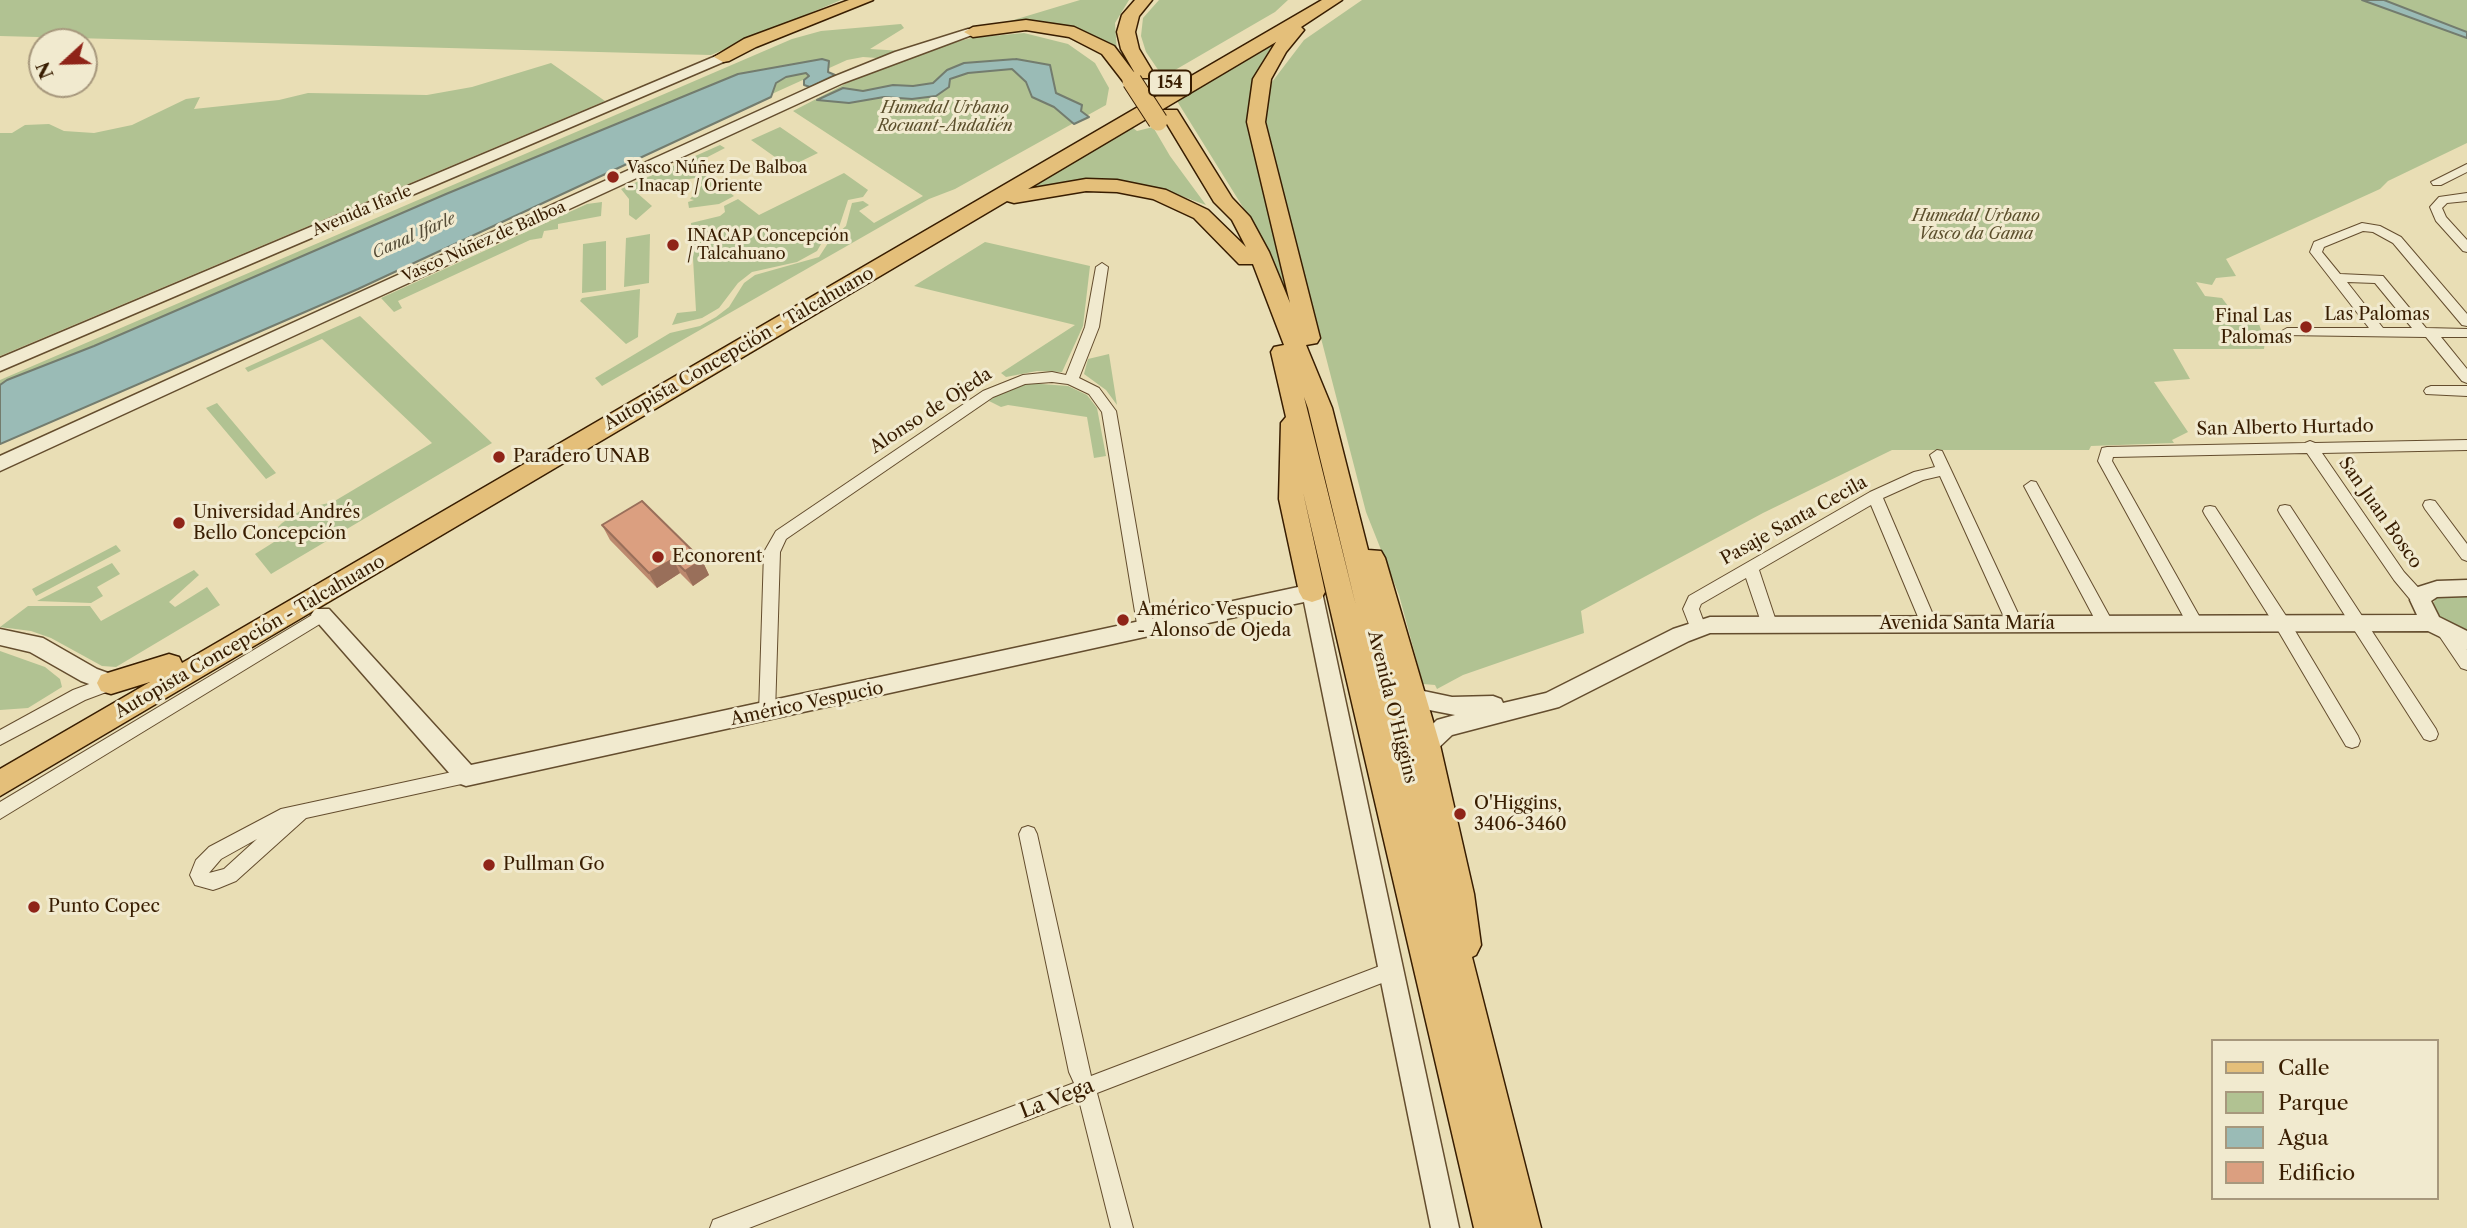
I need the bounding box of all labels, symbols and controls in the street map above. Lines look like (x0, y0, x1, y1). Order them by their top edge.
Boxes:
north arrow (28, 28, 98, 98)
text: N (31, 58, 59, 82)
road number: 154 (1149, 71, 1191, 96)
park label: Humedal Urbano Rocuant-Andalién (877, 98, 1013, 136)
place label: Vasco Núñez De Balboa - Inacap / Oriente (627, 158, 807, 196)
marker: Vasco Núñez De Balboa - Inacap / Oriente (605, 169, 621, 185)
street label: Avenida Ifarle (309, 181, 415, 241)
street label: Vasco Núñez de Balboa (399, 197, 569, 287)
park label: Humedal Urbano Vasco da Gama (1912, 206, 2040, 244)
water label: Canal Ifarle (369, 209, 459, 263)
place label: INACAP Concepción / Talcahuano (687, 226, 849, 264)
marker: INACAP Concepción / Talcahuano (665, 237, 681, 253)
street label: Autopista Concepción - Talcahuano (600, 263, 878, 435)
street label: Las Palomas (2324, 304, 2430, 326)
place label: Final Las Palomas (2215, 306, 2292, 348)
marker: Final Las Palomas (2298, 319, 2314, 335)
street label: Alonso de Ojeda (866, 364, 996, 458)
street label: San Alberto Hurtado (2196, 416, 2374, 440)
place label: Paradero UNAB (513, 446, 650, 468)
marker: Paradero UNAB (491, 449, 507, 465)
street label: San Juan Bosco (2334, 453, 2426, 573)
street label: Pasaje Santa Cecila (1717, 472, 1871, 570)
place label: Universidad Andrés Bello Concepción (193, 502, 360, 544)
marker: Universidad Andrés Bello Concepción (171, 515, 187, 531)
place label: Econorent (672, 546, 762, 568)
marker: Econorent (650, 549, 666, 565)
street label: Autopista Concepción - Talcahuano (111, 551, 389, 723)
place label: Américo Vespucio - Alonso de Ojeda (1137, 599, 1293, 642)
marker: Américo Vespucio - Alonso de Ojeda (1115, 612, 1131, 628)
street label: Avenida Santa María (1879, 613, 2055, 635)
street label: Avenida O'Higgins (1363, 628, 1421, 786)
street label: Américo Vespucio (728, 677, 886, 731)
place label: O'Higgins, 3406-3460 (1474, 793, 1567, 836)
marker: O'Higgins, 3406-3460 (1452, 806, 1468, 822)
place label: Pullman Go (503, 854, 605, 876)
marker: Pullman Go (481, 857, 497, 873)
place label: Punto Copec (48, 896, 160, 918)
marker: Punto Copec (26, 899, 42, 915)
legend (2212, 1039, 2439, 1200)
text: Calle (2278, 1055, 2330, 1080)
street label: La Vega (1016, 1073, 1098, 1125)
text: Parque (2278, 1090, 2349, 1115)
text: Agua (2278, 1125, 2329, 1150)
text: Edificio (2278, 1160, 2355, 1185)

